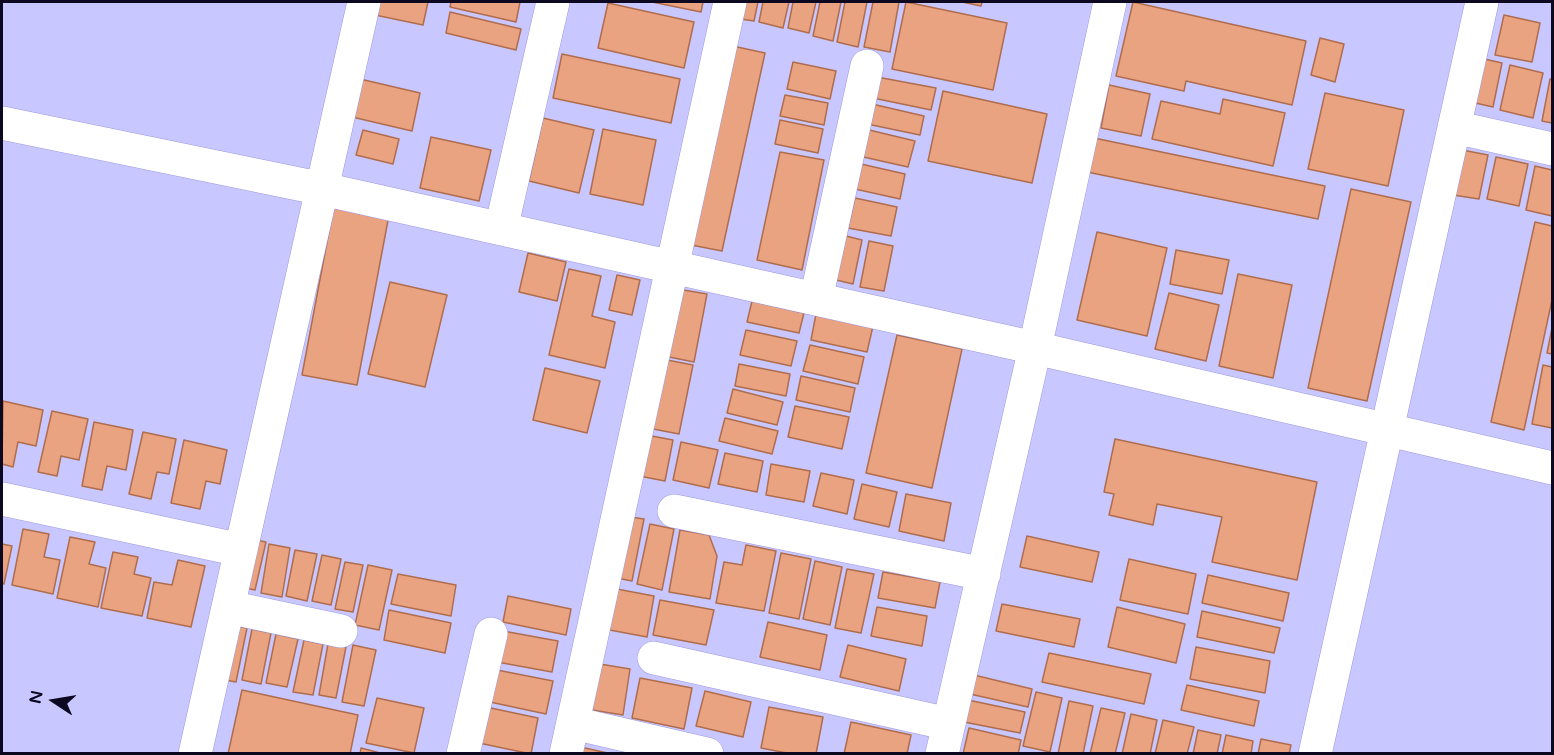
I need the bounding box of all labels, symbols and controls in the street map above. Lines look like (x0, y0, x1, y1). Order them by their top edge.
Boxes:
north arrow (24, 671, 84, 731)
text: N (25, 689, 48, 706)

